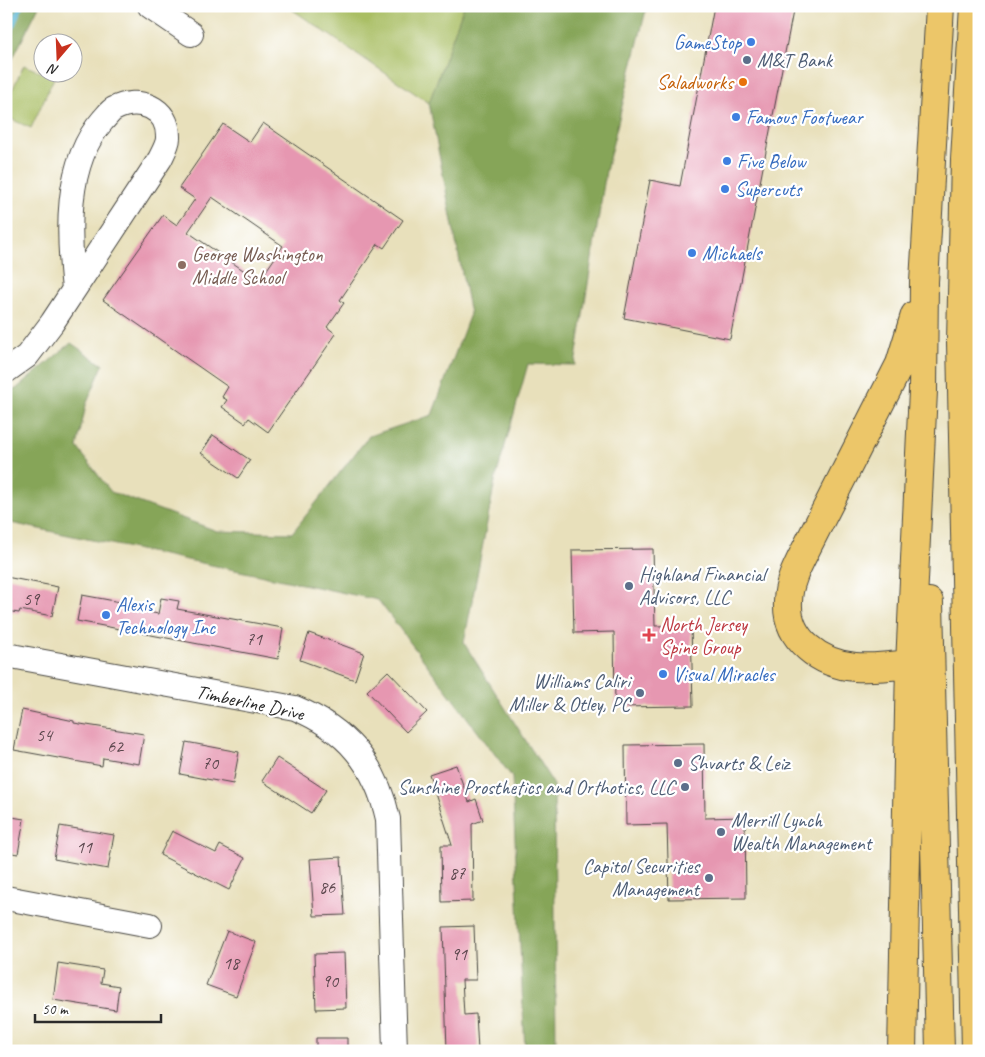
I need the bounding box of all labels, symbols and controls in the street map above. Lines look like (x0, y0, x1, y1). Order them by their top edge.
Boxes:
place label: GameStop (674, 30, 742, 55)
north arrow (32, 32, 82, 82)
marker: GameStop (745, 36, 757, 48)
place label: M&T Bank (757, 48, 834, 73)
marker: M&T Bank (741, 54, 753, 66)
text: N (45, 60, 61, 79)
place label: Saladworks (657, 70, 735, 95)
marker: Saladworks (737, 76, 749, 88)
place label: Famous Footwear (746, 105, 865, 130)
marker: Famous Footwear (730, 111, 742, 123)
place label: Five Below (737, 149, 807, 174)
marker: Five Below (721, 155, 733, 167)
place label: Supercuts (735, 177, 803, 202)
marker: Supercuts (719, 183, 731, 195)
place label: Michaels (702, 241, 763, 266)
place label: George Washington Middle School (192, 242, 324, 290)
marker: Michaels (686, 247, 698, 259)
marker: George Washington Middle School (176, 259, 188, 271)
place label: Highland Financial Advisors, LLC (639, 562, 769, 610)
marker: Highland Financial Advisors, LLC (623, 580, 635, 592)
house number: 59 (23, 588, 41, 610)
place label: Alexis Technology Inc (116, 592, 216, 640)
marker: Alexis Technology Inc (100, 609, 112, 621)
place label: North Jersey Spine Group (660, 612, 749, 660)
house number: 71 (246, 628, 263, 650)
marker: North Jersey Spine Group (642, 628, 656, 642)
place label: Visual Miracles (673, 662, 777, 687)
marker: Visual Miracles (657, 668, 669, 680)
place label: Williams Caliri Miller & Otley, PC (509, 669, 632, 717)
street label: Timberline Drive (194, 679, 308, 726)
marker: Williams Caliri Miller & Otley, PC (634, 687, 646, 699)
house number: 54 (36, 724, 54, 746)
house number: 62 (107, 735, 125, 757)
place label: Shvarts & Leiz (688, 751, 792, 776)
house number: 70 (202, 752, 220, 774)
marker: Shvarts & Leiz (672, 757, 684, 769)
place label: Sunshine Prosthetics and Orthotics, LLC (398, 775, 677, 800)
marker: Sunshine Prosthetics and Orthotics, LLC (679, 781, 691, 793)
place label: Merrill Lynch Wealth Management (731, 808, 874, 856)
marker: Merrill Lynch Wealth Management (715, 826, 727, 838)
house number: 11 (76, 836, 93, 858)
place label: Capitol Securities Management (583, 854, 701, 902)
house number: 87 (449, 862, 466, 884)
marker: Capitol Securities Management (703, 872, 715, 884)
house number: 86 (319, 876, 336, 898)
house number: 91 (451, 943, 468, 965)
house number: 18 (223, 952, 241, 974)
house number: 90 (322, 970, 340, 992)
scale bar (35, 992, 161, 1024)
text: 50 m (42, 1000, 69, 1019)

